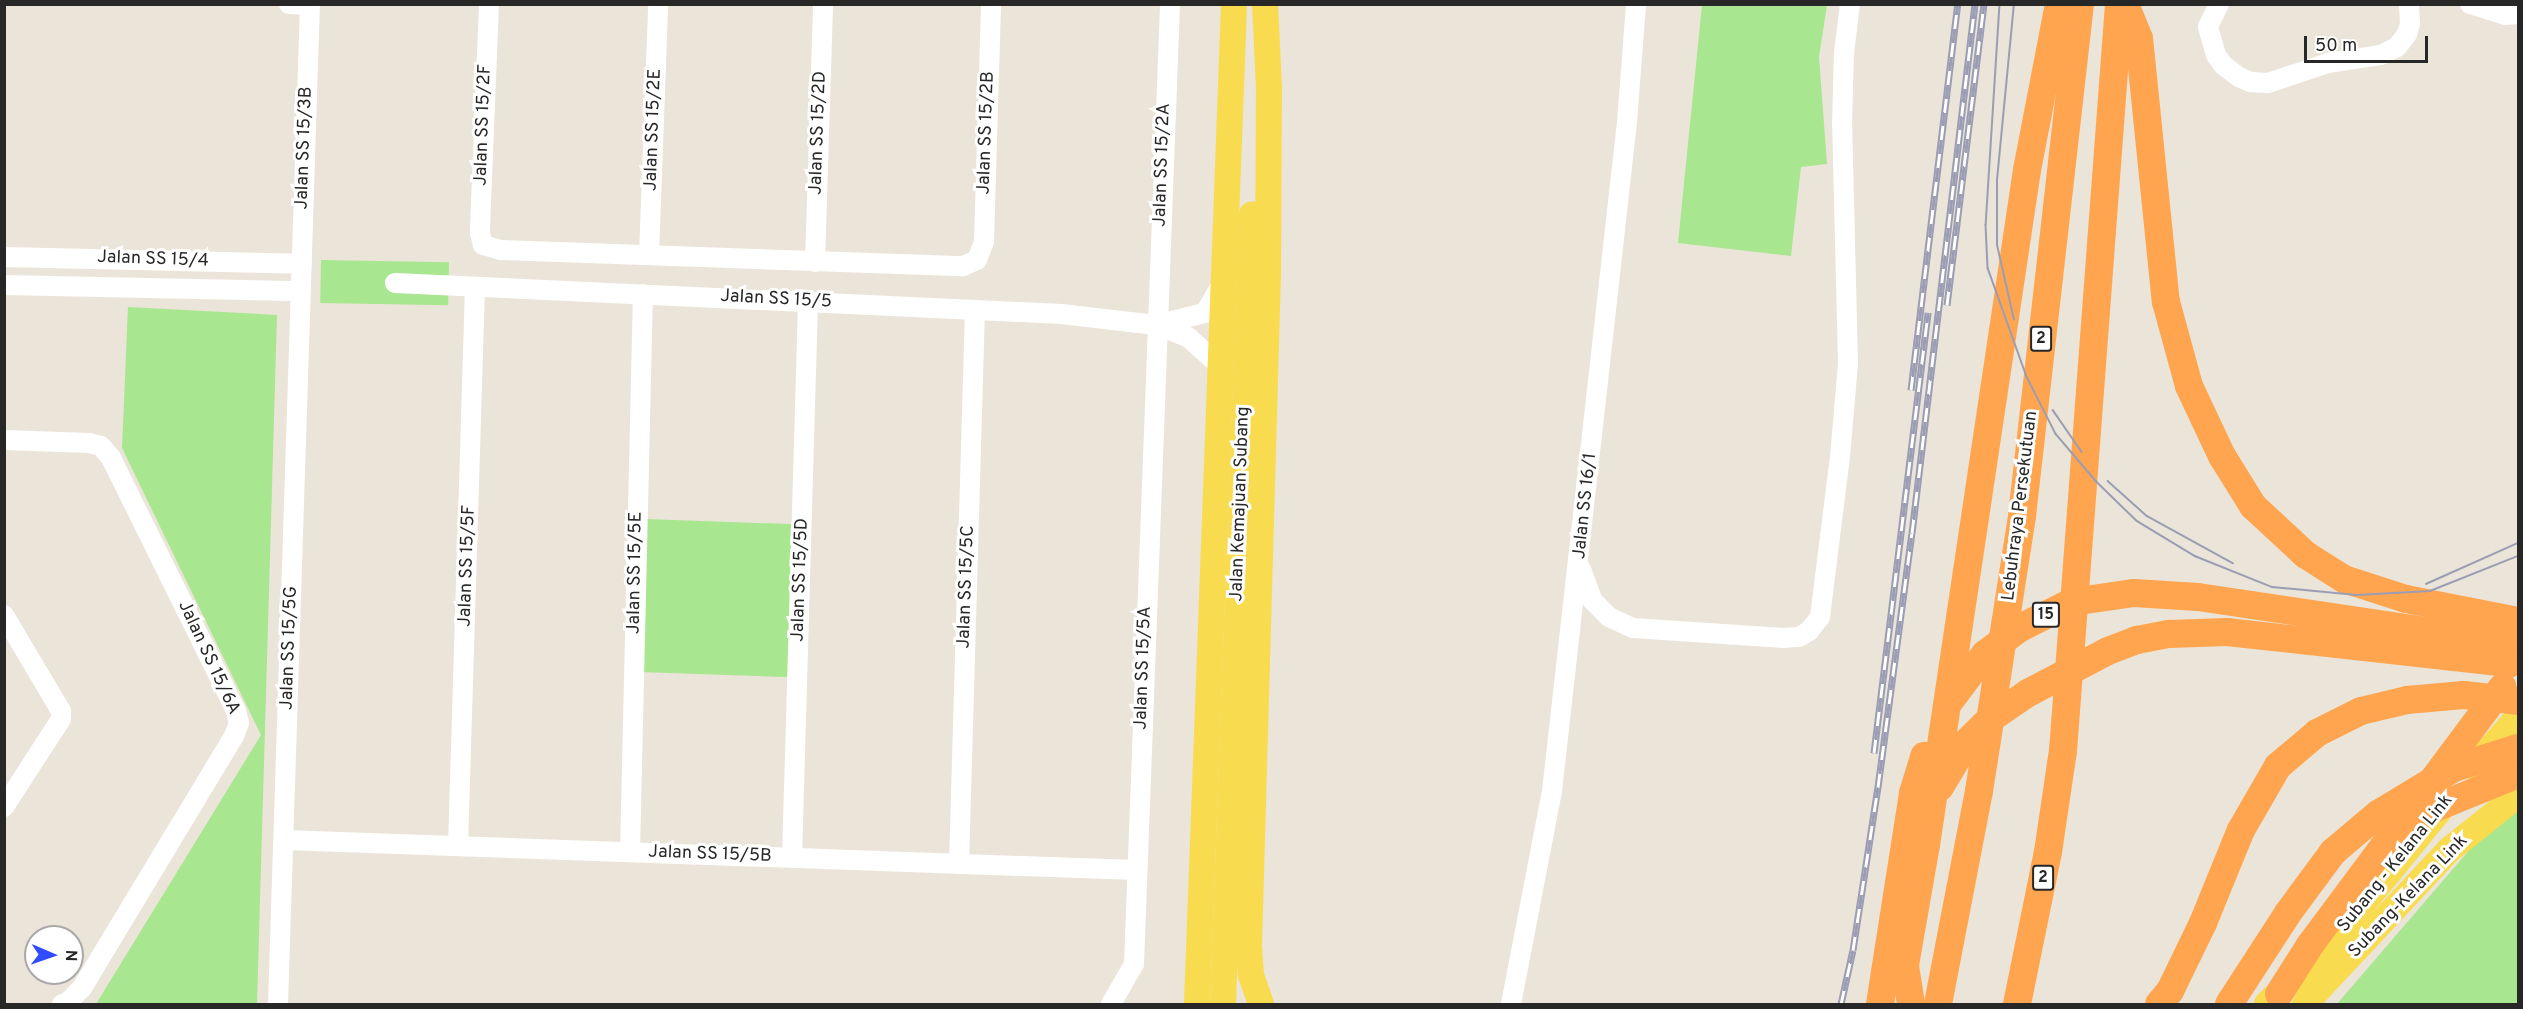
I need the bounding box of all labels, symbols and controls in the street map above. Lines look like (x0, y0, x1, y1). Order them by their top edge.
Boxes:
scale bar (2307, 24, 2432, 62)
text: 50 m (2315, 35, 2357, 58)
street label: Jalan SS 15/2F (471, 64, 497, 186)
street label: Jalan SS 15/2E (641, 68, 667, 192)
street label: Jalan SS 15/2D (806, 71, 832, 195)
street label: Jalan SS 15/2B (974, 71, 1000, 195)
street label: Jalan SS 15/3B (292, 86, 318, 210)
street label: Jalan SS 15/2A (1150, 103, 1176, 227)
street label: Jalan SS 15/4 (97, 247, 209, 273)
street label: Jalan SS 15/5 (720, 286, 832, 314)
road number: 2 (2029, 326, 2053, 352)
street label: Jalan Kemajuan Subang (1227, 406, 1255, 602)
street label: Lebuhraya Persekutuan (1999, 410, 2043, 602)
street label: Jalan SS 16/1 (1570, 452, 1602, 560)
street label: Jalan SS 15/5F (455, 505, 481, 627)
street label: Jalan SS 15/5E (624, 512, 648, 634)
street label: Jalan SS 15/5D (788, 518, 814, 642)
street label: Jalan SS 15/5C (954, 525, 980, 649)
street label: Jalan SS 15/5G (277, 586, 303, 710)
street label: Jalan SS 15/6A (172, 598, 244, 718)
road number: 15 (2031, 602, 2061, 628)
street label: Jalan SS 15/5A (1131, 606, 1157, 730)
street label: Subang - Kelana Link (2334, 791, 2458, 937)
street label: Subang-Kelana Link (2345, 831, 2473, 963)
street label: Jalan SS 15/5B (648, 842, 772, 868)
road number: 2 (2031, 865, 2055, 891)
north arrow (24, 925, 84, 985)
text: N (60, 949, 80, 962)

